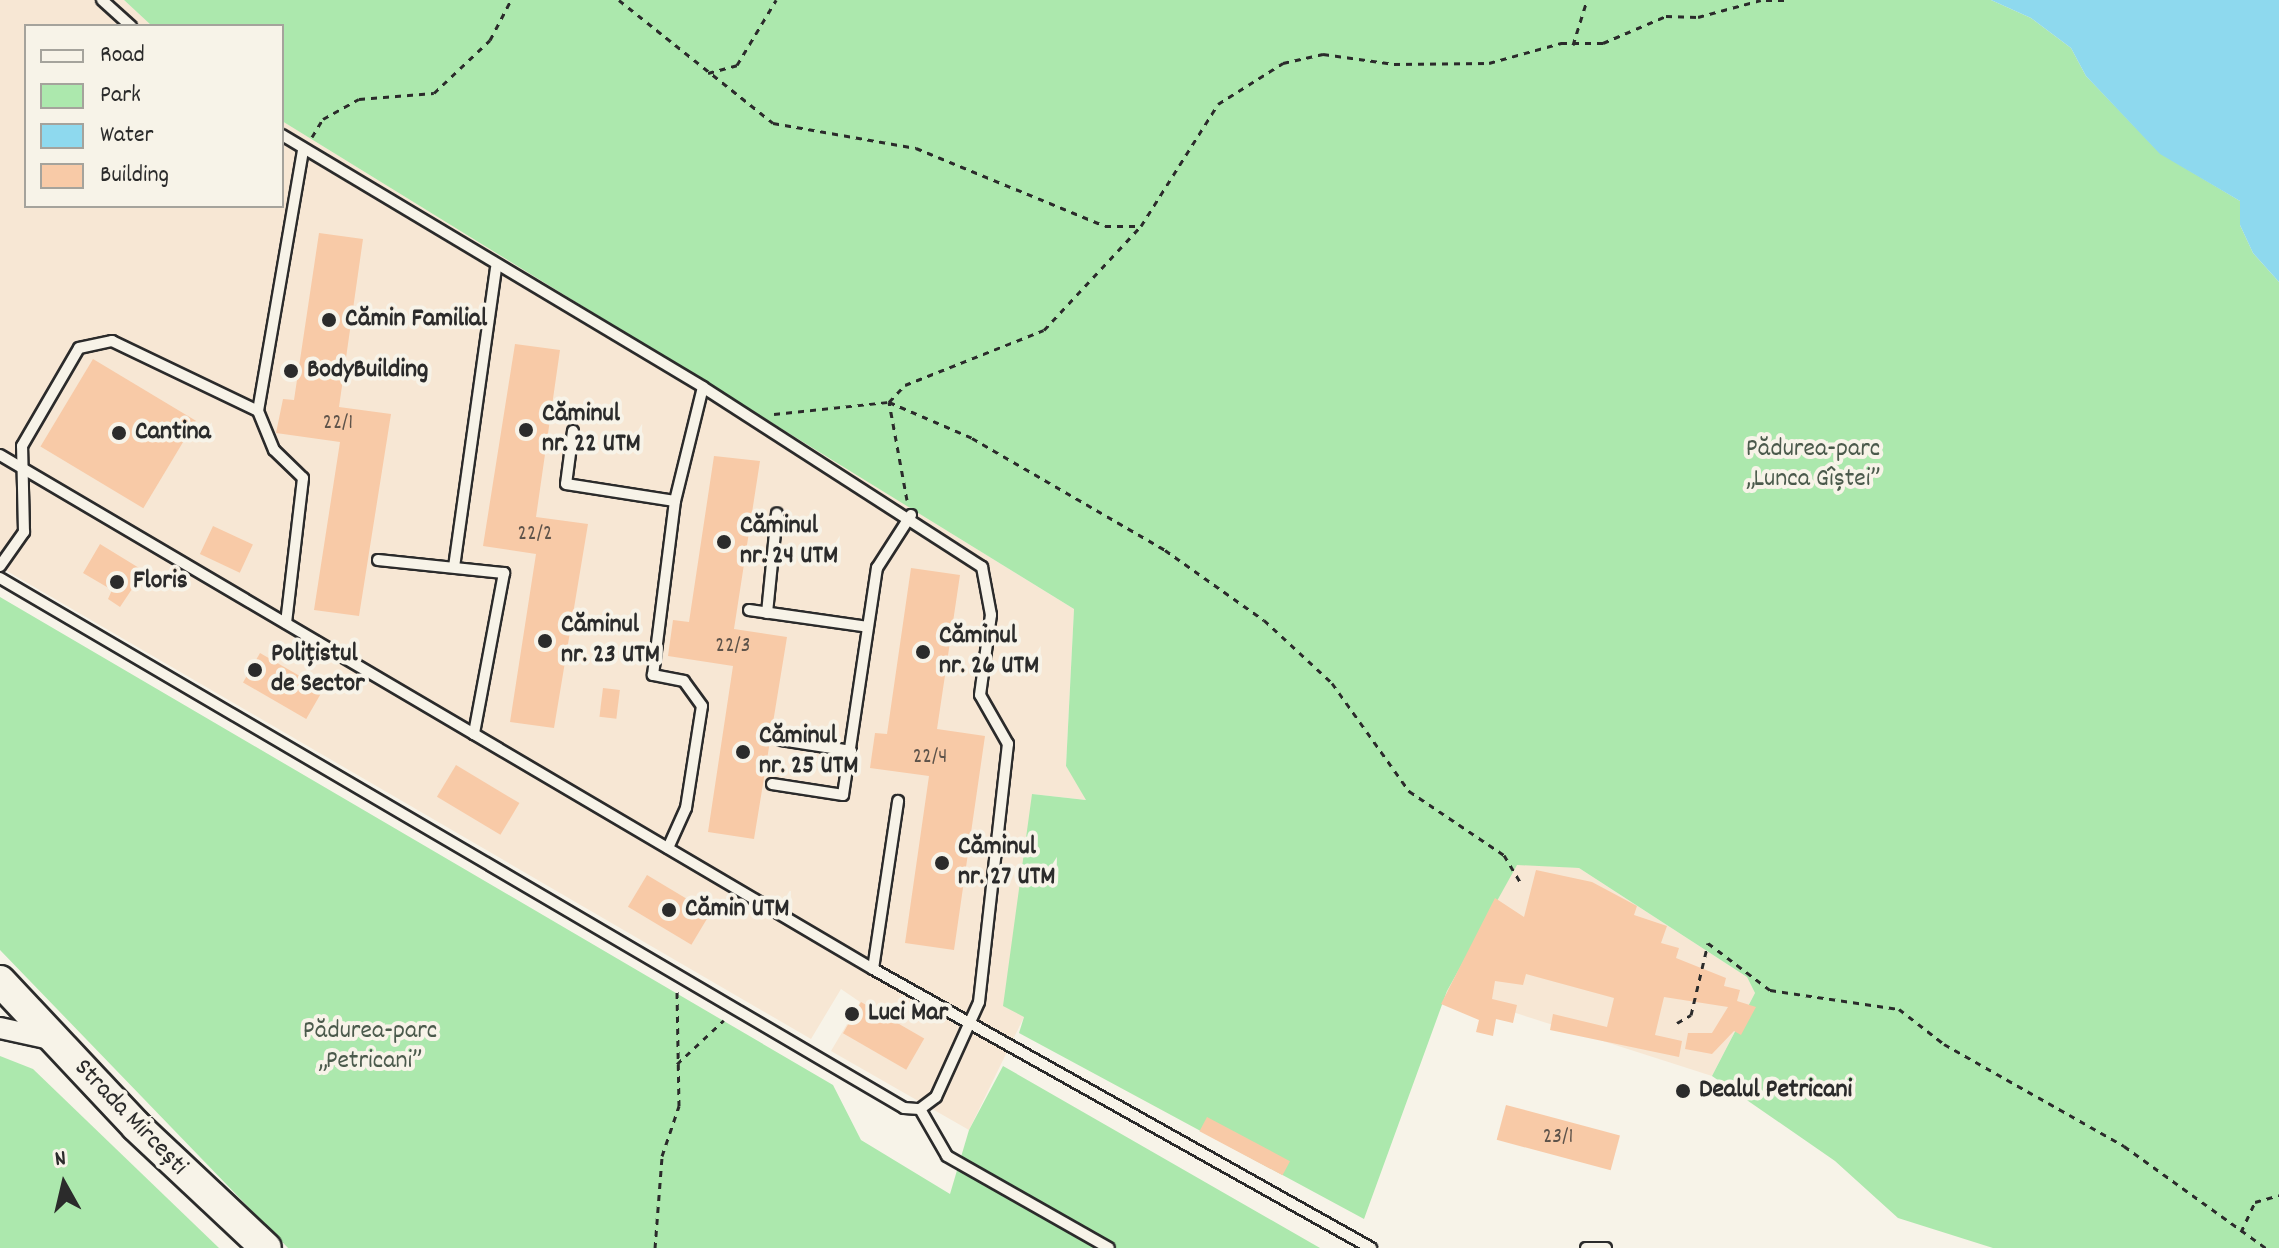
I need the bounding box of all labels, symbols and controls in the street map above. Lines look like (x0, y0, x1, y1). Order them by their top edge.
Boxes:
legend (24, 24, 284, 208)
text: Road (100, 39, 145, 73)
text: Park (100, 79, 141, 113)
text: Water (100, 119, 153, 153)
text: Building (100, 159, 169, 193)
place label: Cămin Familial (345, 304, 487, 336)
marker: Cămin Familial (320, 311, 338, 329)
place label: BodyBuilding (307, 355, 428, 387)
marker: BodyBuilding (282, 362, 300, 380)
place label: Căminul nr. 22 UTM (542, 399, 641, 460)
house number: 22/1 (323, 411, 353, 437)
place label: Cantina (135, 417, 211, 449)
marker: Căminul nr. 22 UTM (517, 421, 535, 439)
marker: Cantina (110, 424, 128, 442)
park label: Pădurea-parc „Lunca Gîștei” (1746, 434, 1880, 496)
place label: Căminul nr. 24 UTM (740, 511, 838, 572)
house number: 22/2 (517, 522, 553, 548)
marker: Căminul nr. 24 UTM (715, 533, 733, 551)
place label: Floris (133, 566, 188, 598)
marker: Floris (108, 573, 126, 591)
place label: Căminul nr. 23 UTM (561, 610, 660, 672)
place label: Căminul nr. 26 UTM (939, 621, 1039, 682)
marker: Căminul nr. 23 UTM (536, 632, 554, 650)
house number: 22/3 (715, 634, 751, 660)
place label: Polițistul de Sector (271, 639, 365, 700)
marker: Căminul nr. 26 UTM (914, 643, 932, 661)
marker: Polițistul de Sector (246, 661, 264, 679)
place label: Căminul nr. 25 UTM (759, 721, 858, 782)
marker: Căminul nr. 25 UTM (734, 743, 752, 761)
house number: 22/4 (913, 745, 947, 771)
place label: Căminul nr. 27 UTM (958, 832, 1055, 894)
marker: Căminul nr. 27 UTM (933, 854, 951, 872)
place label: Cămin UTM (685, 894, 790, 926)
marker: Cămin UTM (660, 901, 678, 919)
place label: Luci Mar (868, 998, 948, 1030)
marker: Luci Mar (843, 1005, 861, 1023)
park label: Pădurea-parc „Petricani” (303, 1016, 437, 1078)
street label: Strada Mircești (67, 1053, 193, 1183)
place label: Dealul Petricani (1699, 1075, 1852, 1107)
marker: Dealul Petricani (1674, 1082, 1692, 1100)
house number: 23/1 (1543, 1125, 1573, 1151)
north arrow (24, 1144, 104, 1224)
text: N (53, 1144, 68, 1176)

